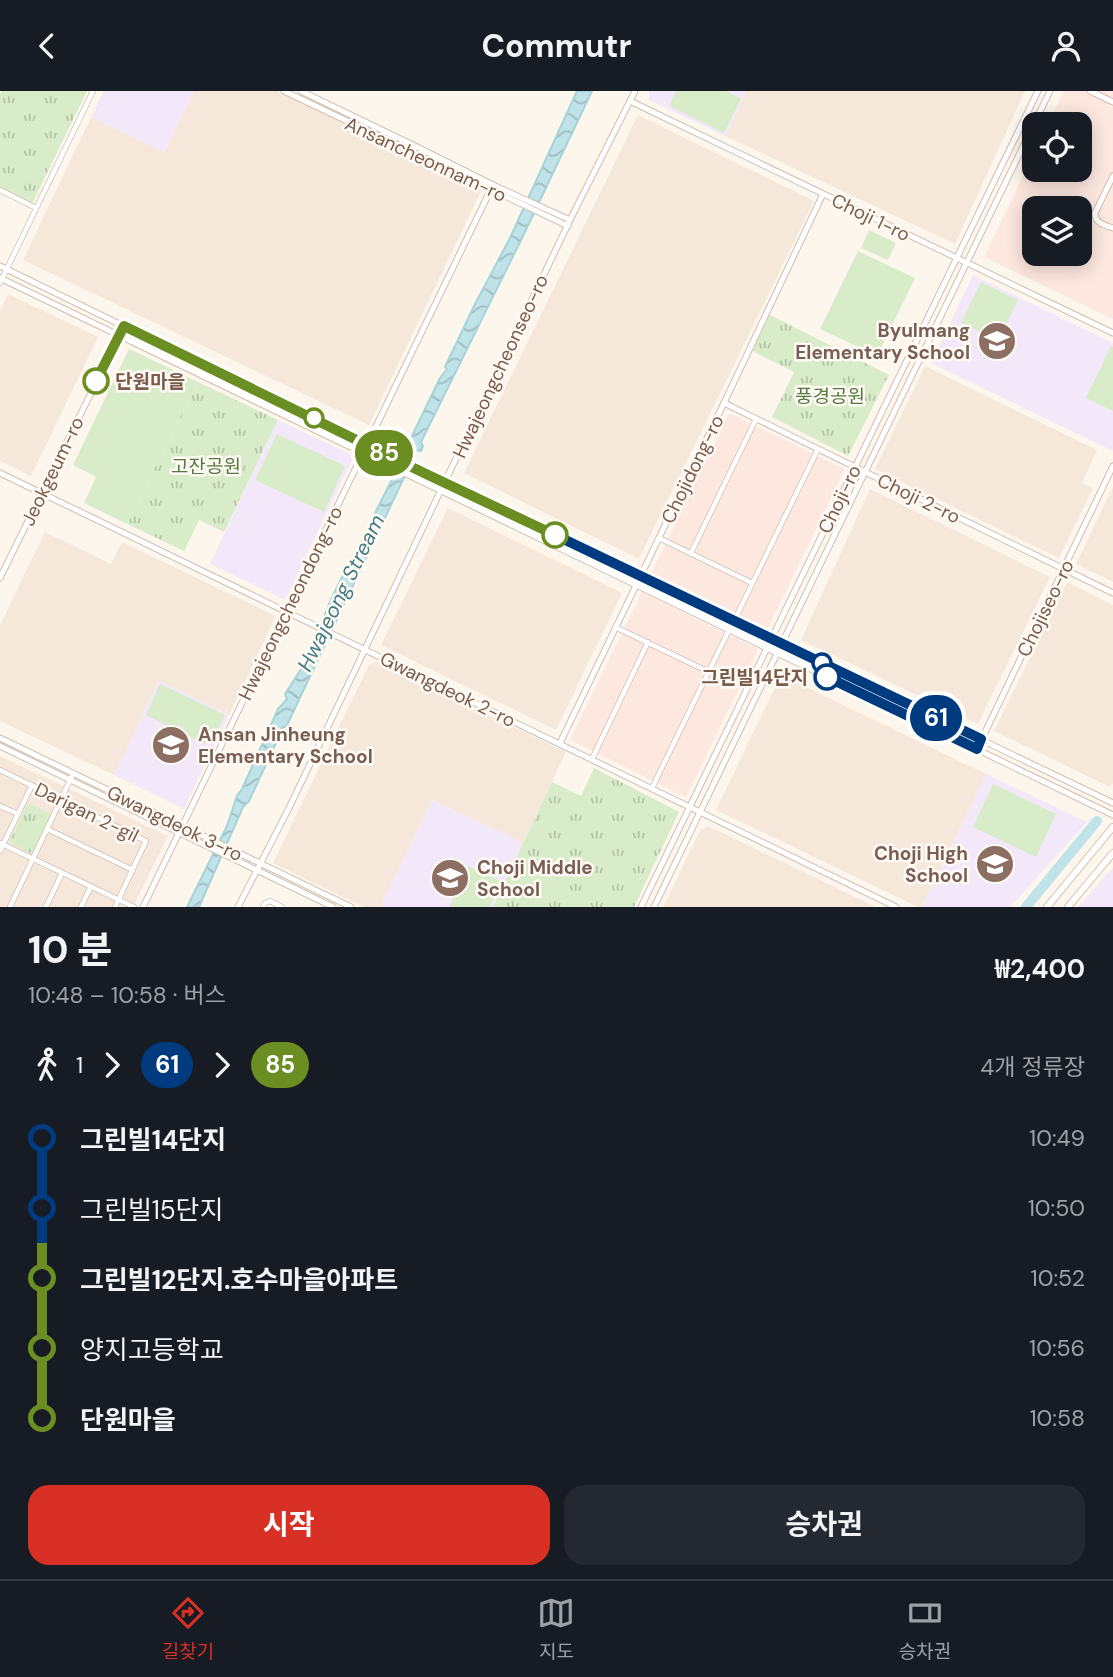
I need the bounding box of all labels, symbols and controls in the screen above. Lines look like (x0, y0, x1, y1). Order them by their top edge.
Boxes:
text: Commutr (481, 25, 632, 67)
icon: back (28, 27, 66, 65)
icon: person (1047, 27, 1085, 65)
street label: Ansancheonnam-ro (341, 111, 511, 208)
map controls (1022, 112, 1092, 266)
button: locate (1022, 112, 1092, 182)
street label: Choji 1-ro (827, 188, 914, 247)
button: layers (1022, 196, 1092, 266)
street label: Hwajeongcheonseo-ro (447, 270, 554, 462)
place label: Byulmang Elementary School (795, 318, 970, 365)
school or university icon: Byulmang Elementary School (976, 320, 1018, 362)
marker: 단원마을 (83, 368, 109, 394)
place label: 단원마을 (115, 369, 185, 394)
park label: 풍경공원 (795, 384, 865, 409)
unlabelled marker (304, 408, 324, 428)
street label: Chojidong-ro (655, 411, 730, 528)
street label: Jeokgeum-ro (15, 413, 90, 530)
line badge: 85 (352, 430, 416, 476)
text: 85 (369, 437, 399, 468)
park label: 고잔공원 (171, 454, 241, 479)
street label: Choji-ro (812, 461, 867, 538)
street label: Choji 2-ro (873, 468, 964, 529)
street label: Hwajeongcheondong-ro (233, 502, 348, 704)
water label: Hwajeong Stream (291, 510, 391, 676)
unlabelled marker (542, 522, 568, 548)
street label: Chojiseo-ro (1011, 556, 1080, 661)
street label: Gwangdeok 2-ro (376, 646, 520, 733)
unlabelled marker (812, 653, 832, 673)
marker: 그린빌14단지 (814, 664, 840, 690)
place label: 그린빌14단지 (701, 665, 808, 690)
line badge: 61 (904, 695, 968, 741)
text: 61 (924, 702, 948, 733)
place label: Ansan Jinheung Elementary School (198, 722, 373, 769)
school or university icon: Ansan Jinheung Elementary School (150, 724, 192, 766)
street label: Darigan 2-gil (31, 777, 143, 848)
street label: Gwangdeok 3-ro (103, 780, 247, 867)
place label: Choji High School (874, 841, 968, 888)
school or university icon: Choji High School (974, 843, 1016, 885)
place label: Choji Middle School (477, 855, 593, 902)
school or university icon: Choji Middle School (429, 857, 471, 899)
text: 10 분 (28, 925, 112, 975)
text: ₩2,400 (995, 952, 1085, 986)
text: 10:48 – 10:58 · 버스 (28, 980, 226, 1010)
icon: walk (28, 1046, 66, 1084)
icon: forward (93, 1046, 131, 1084)
icon: forward (203, 1046, 241, 1084)
text: 61 (155, 1049, 179, 1080)
text: 85 (265, 1049, 295, 1080)
text: 1 (76, 1050, 83, 1080)
text: 4개 정류장 (980, 1052, 1085, 1082)
text: 그린빌14단지 (80, 1123, 226, 1157)
text: 10:49 (1029, 1123, 1085, 1153)
text: 그린빌15단지 (80, 1193, 224, 1227)
text: 10:50 (1028, 1193, 1085, 1223)
text: 그린빌12단지.호수마을아파트 (80, 1263, 398, 1297)
text: 10:52 (1031, 1263, 1085, 1293)
text: 양지고등학교 (80, 1333, 224, 1367)
text: 10:56 (1029, 1333, 1085, 1363)
text: 단원마을 (80, 1403, 176, 1437)
text: 10:58 (1029, 1403, 1085, 1433)
button: 시작 (28, 1485, 550, 1565)
button: 승차권 (564, 1485, 1085, 1565)
tab: 길찾기 (162, 1594, 214, 1664)
tab: 지도 (537, 1594, 575, 1664)
tab: 승차권 (899, 1594, 951, 1664)

